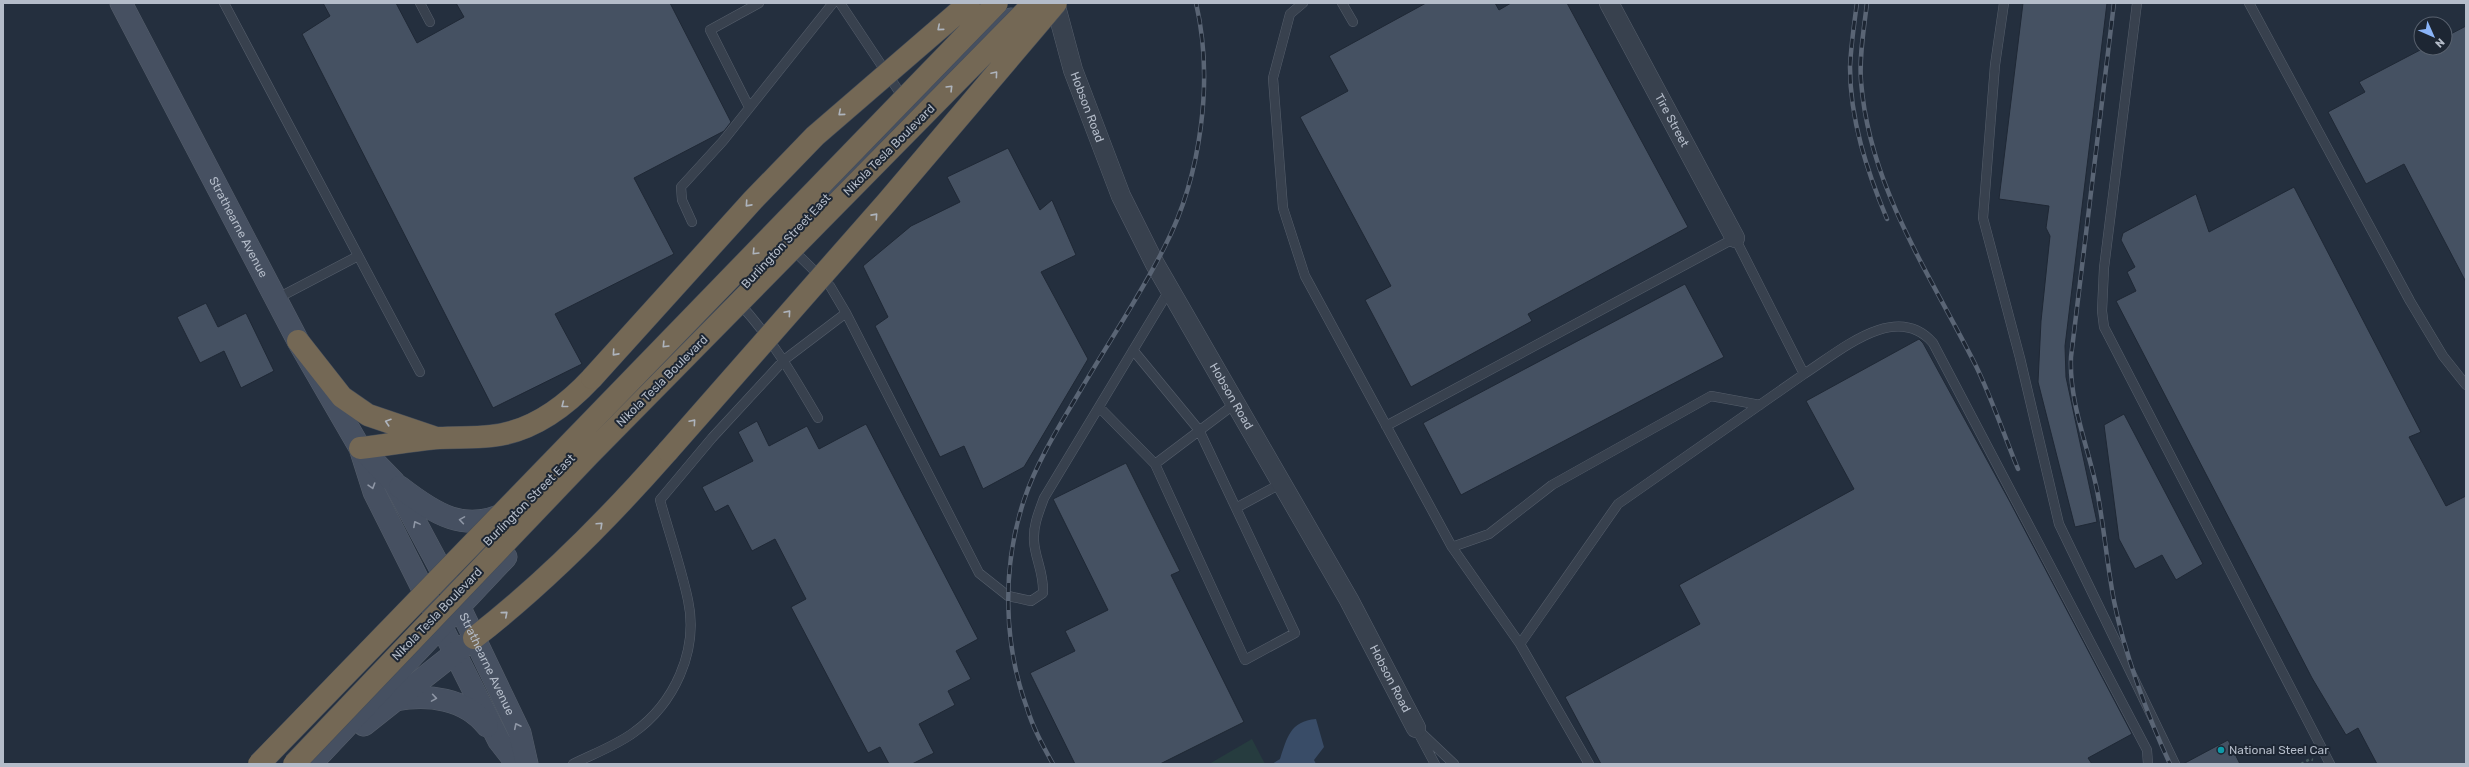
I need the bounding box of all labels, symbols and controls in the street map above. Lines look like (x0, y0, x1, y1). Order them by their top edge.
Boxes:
north arrow (2413, 16, 2453, 56)
one-way arrow (937, 24, 944, 31)
text: N (2432, 35, 2447, 50)
street label: Hobson Road (1067, 70, 1107, 144)
one-way arrow (990, 72, 997, 79)
one-way arrow (946, 85, 953, 93)
street label: Tire Street (1652, 91, 1692, 150)
street label: Nikola Tesla Boulevard (840, 101, 938, 199)
one-way arrow (839, 109, 846, 116)
street label: Strathearne Avenue (206, 174, 271, 280)
street label: Burlington Street East (739, 191, 834, 291)
one-way arrow (746, 199, 753, 207)
one-way arrow (870, 213, 877, 221)
one-way arrow (753, 247, 760, 255)
one-way arrow (784, 311, 791, 318)
street label: Nikola Tesla Boulevard (613, 332, 711, 430)
one-way arrow (662, 340, 670, 348)
one-way arrow (612, 348, 620, 356)
street label: Hobson Road (1207, 361, 1256, 432)
one-way arrow (561, 400, 568, 407)
one-way arrow (385, 418, 392, 427)
one-way arrow (689, 419, 696, 426)
street label: Burlington Street East (480, 451, 578, 549)
one-way arrow (367, 482, 376, 489)
one-way arrow (459, 517, 465, 525)
one-way arrow (414, 521, 421, 528)
one-way arrow (595, 522, 603, 530)
street label: Nikola Tesla Boulevard (389, 565, 485, 663)
street label: Strathearne Avenue (456, 611, 518, 718)
one-way arrow (500, 611, 507, 618)
street label: Hobson Road (1367, 642, 1414, 715)
one-way arrow (431, 693, 437, 702)
one-way arrow (514, 723, 522, 731)
place label: National Steel Car (2229, 743, 2329, 757)
marker: National Steel Car (2216, 745, 2226, 755)

